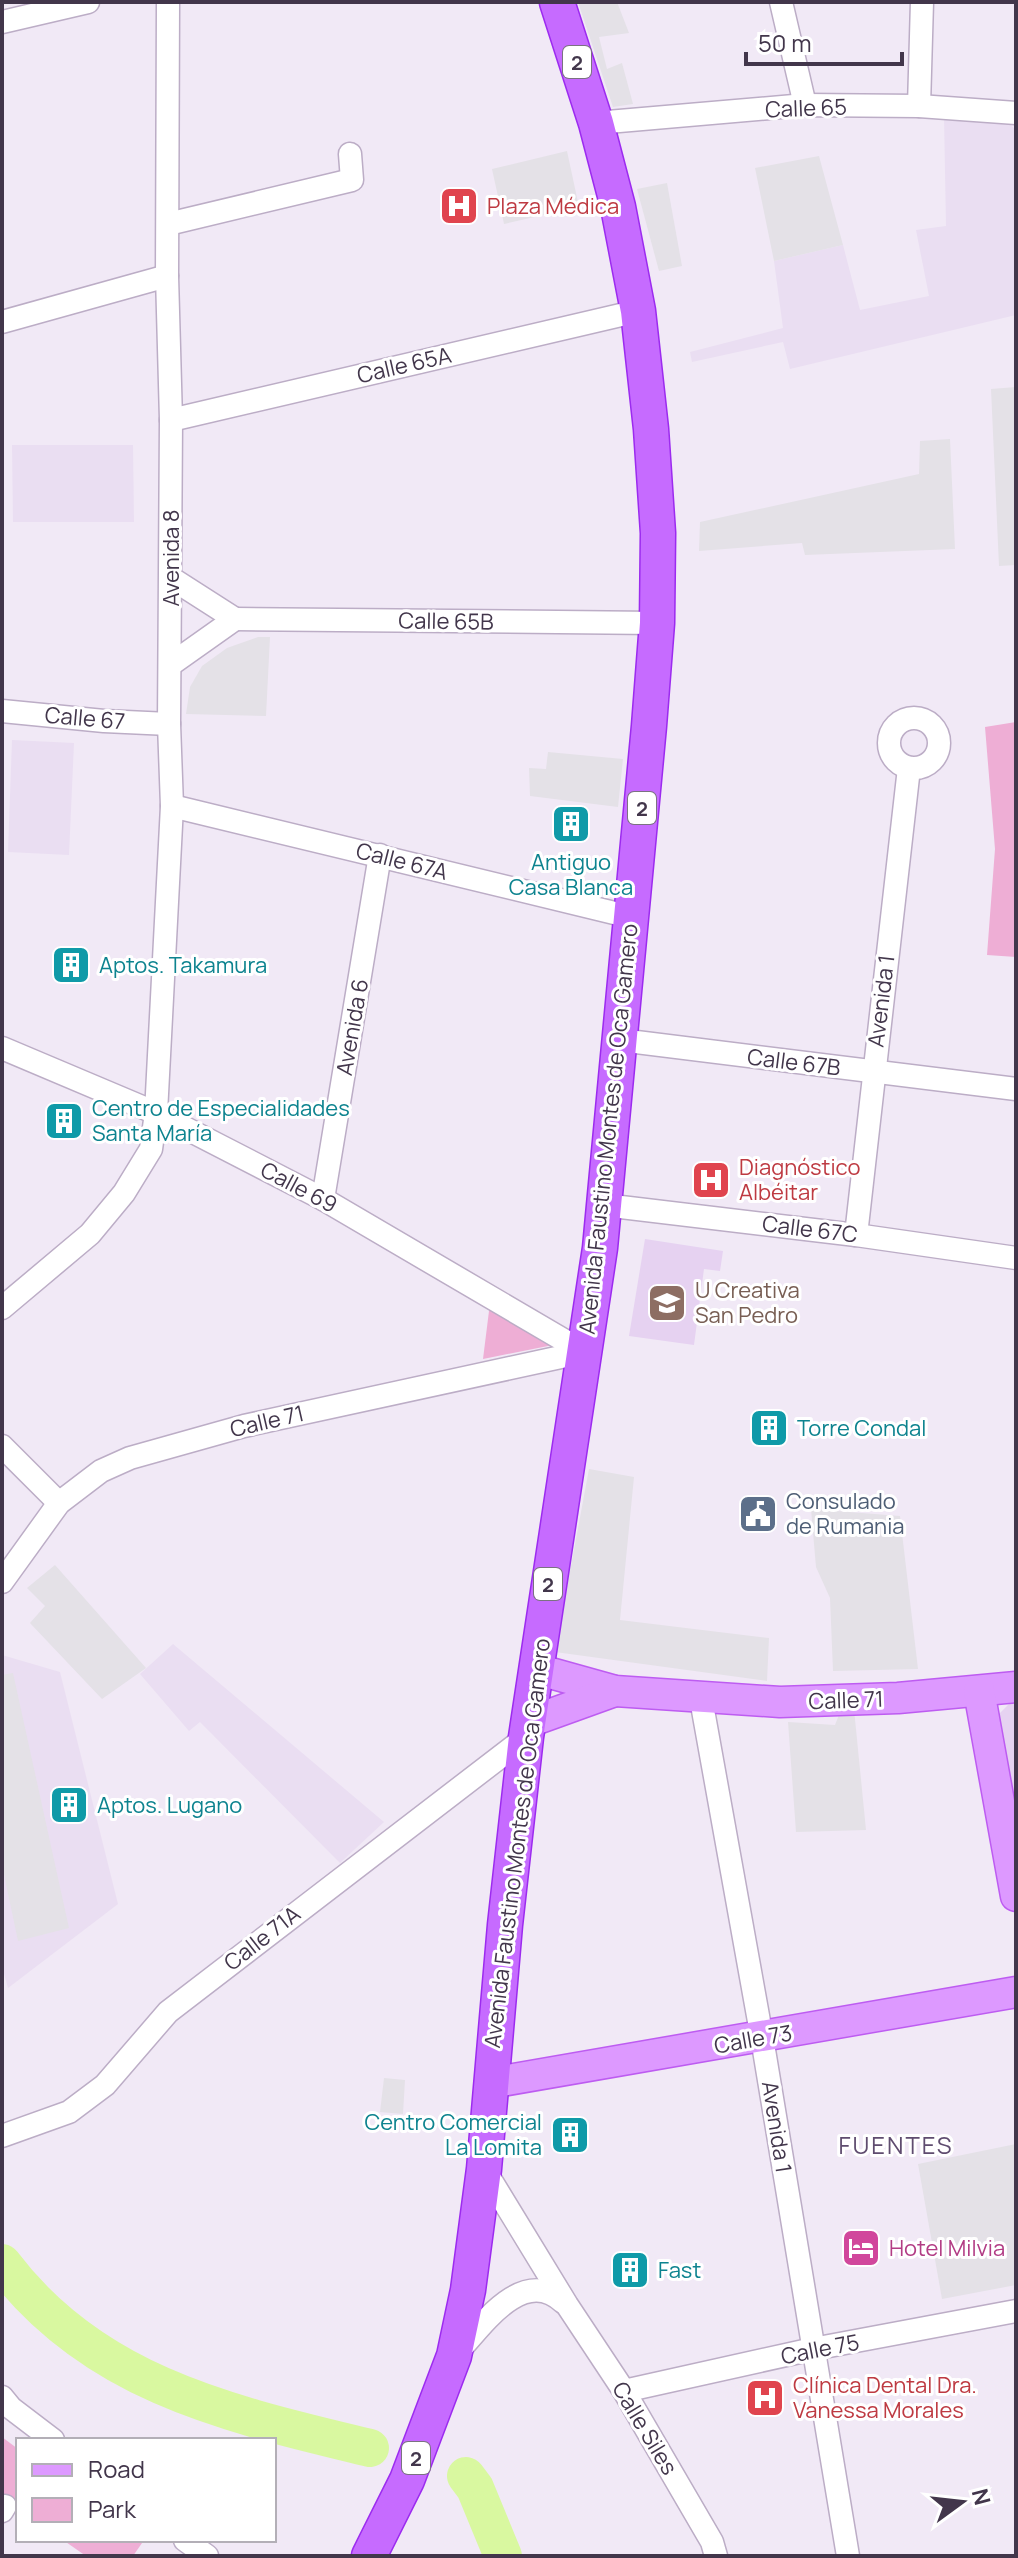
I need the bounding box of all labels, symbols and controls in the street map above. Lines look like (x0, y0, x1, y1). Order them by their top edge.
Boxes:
scale bar (746, 16, 902, 66)
text: 50 m (758, 26, 812, 59)
road number: 2 (563, 46, 591, 78)
street label: Calle 65 (765, 92, 847, 124)
hospital icon: Plaza Médica (438, 185, 480, 227)
place label: Plaza Médica (487, 191, 619, 221)
street label: Calle 65A (354, 340, 454, 390)
street label: Avenida 8 (156, 510, 186, 606)
street label: Calle 65B (398, 605, 494, 637)
street label: Calle 67 (44, 700, 126, 736)
road number: 2 (628, 792, 656, 824)
building icon: Antiguo Casa Blanca (550, 803, 592, 845)
street label: Calle 67A (353, 835, 451, 887)
place label: Antiguo Casa Blanca (509, 847, 633, 902)
street label: Avenida Faustino Montes de Oca Gamero (572, 922, 644, 1336)
building icon: Aptos. Takamura (50, 944, 92, 986)
place label: Aptos. Takamura (99, 950, 267, 980)
street label: Avenida 1 (860, 953, 902, 1049)
street label: Avenida 6 (329, 976, 375, 1078)
street label: Calle 67B (746, 1041, 842, 1083)
place label: Centro de Especialidades Santa María (92, 1093, 350, 1148)
building icon: Centro de Especialidades Santa María (43, 1100, 85, 1142)
place label: Diagnóstico Albéitar (739, 1152, 860, 1207)
street label: Calle 69 (256, 1154, 342, 1220)
hospital icon: Diagnóstico Albéitar (690, 1159, 732, 1201)
street label: Calle 67C (761, 1208, 859, 1250)
place label: U Creativa San Pedro (695, 1275, 800, 1330)
school or university icon: U Creativa San Pedro (646, 1282, 688, 1324)
street label: Calle 71 (227, 1398, 307, 1444)
building icon: Torre Condal (748, 1407, 790, 1449)
place label: Torre Condal (797, 1413, 926, 1443)
place label: Consulado de Rumania (786, 1486, 905, 1541)
public building icon: Consulado de Rumania (737, 1493, 779, 1535)
road number: 2 (534, 1568, 562, 1600)
street label: Avenida Faustino Montes de Oca Gamero (477, 1636, 557, 2050)
street label: Calle 71 (808, 1684, 884, 1716)
building icon: Aptos. Lugano (48, 1784, 90, 1826)
place label: Aptos. Lugano (97, 1790, 242, 1820)
street label: Calle 71A (218, 1899, 306, 1977)
street label: Calle 73 (712, 2017, 794, 2061)
street label: Avenida 1 (755, 2079, 799, 2175)
place label: Centro Comercial La Lomita (364, 2107, 542, 2162)
building icon: Centro Comercial La Lomita (549, 2114, 591, 2156)
district label: FUENTES (838, 2128, 954, 2161)
hotel icon: Hotel Milvia (840, 2227, 882, 2269)
place label: Hotel Milvia (889, 2233, 1005, 2263)
building icon: Fast (609, 2249, 651, 2291)
place label: Fast (658, 2255, 701, 2285)
street label: Calle 75 (778, 2327, 862, 2371)
place label: Clínica Dental Dra. Vanessa Morales (793, 2370, 977, 2425)
street label: Calle Siles (605, 2376, 685, 2480)
hospital icon: Clínica Dental Dra. Vanessa Morales (744, 2377, 786, 2419)
legend (16, 2438, 276, 2542)
road number: 2 (402, 2442, 430, 2474)
text: Road (88, 2452, 145, 2485)
north arrow (922, 2462, 1002, 2542)
text: N (965, 2485, 998, 2508)
text: Park (88, 2492, 137, 2525)

